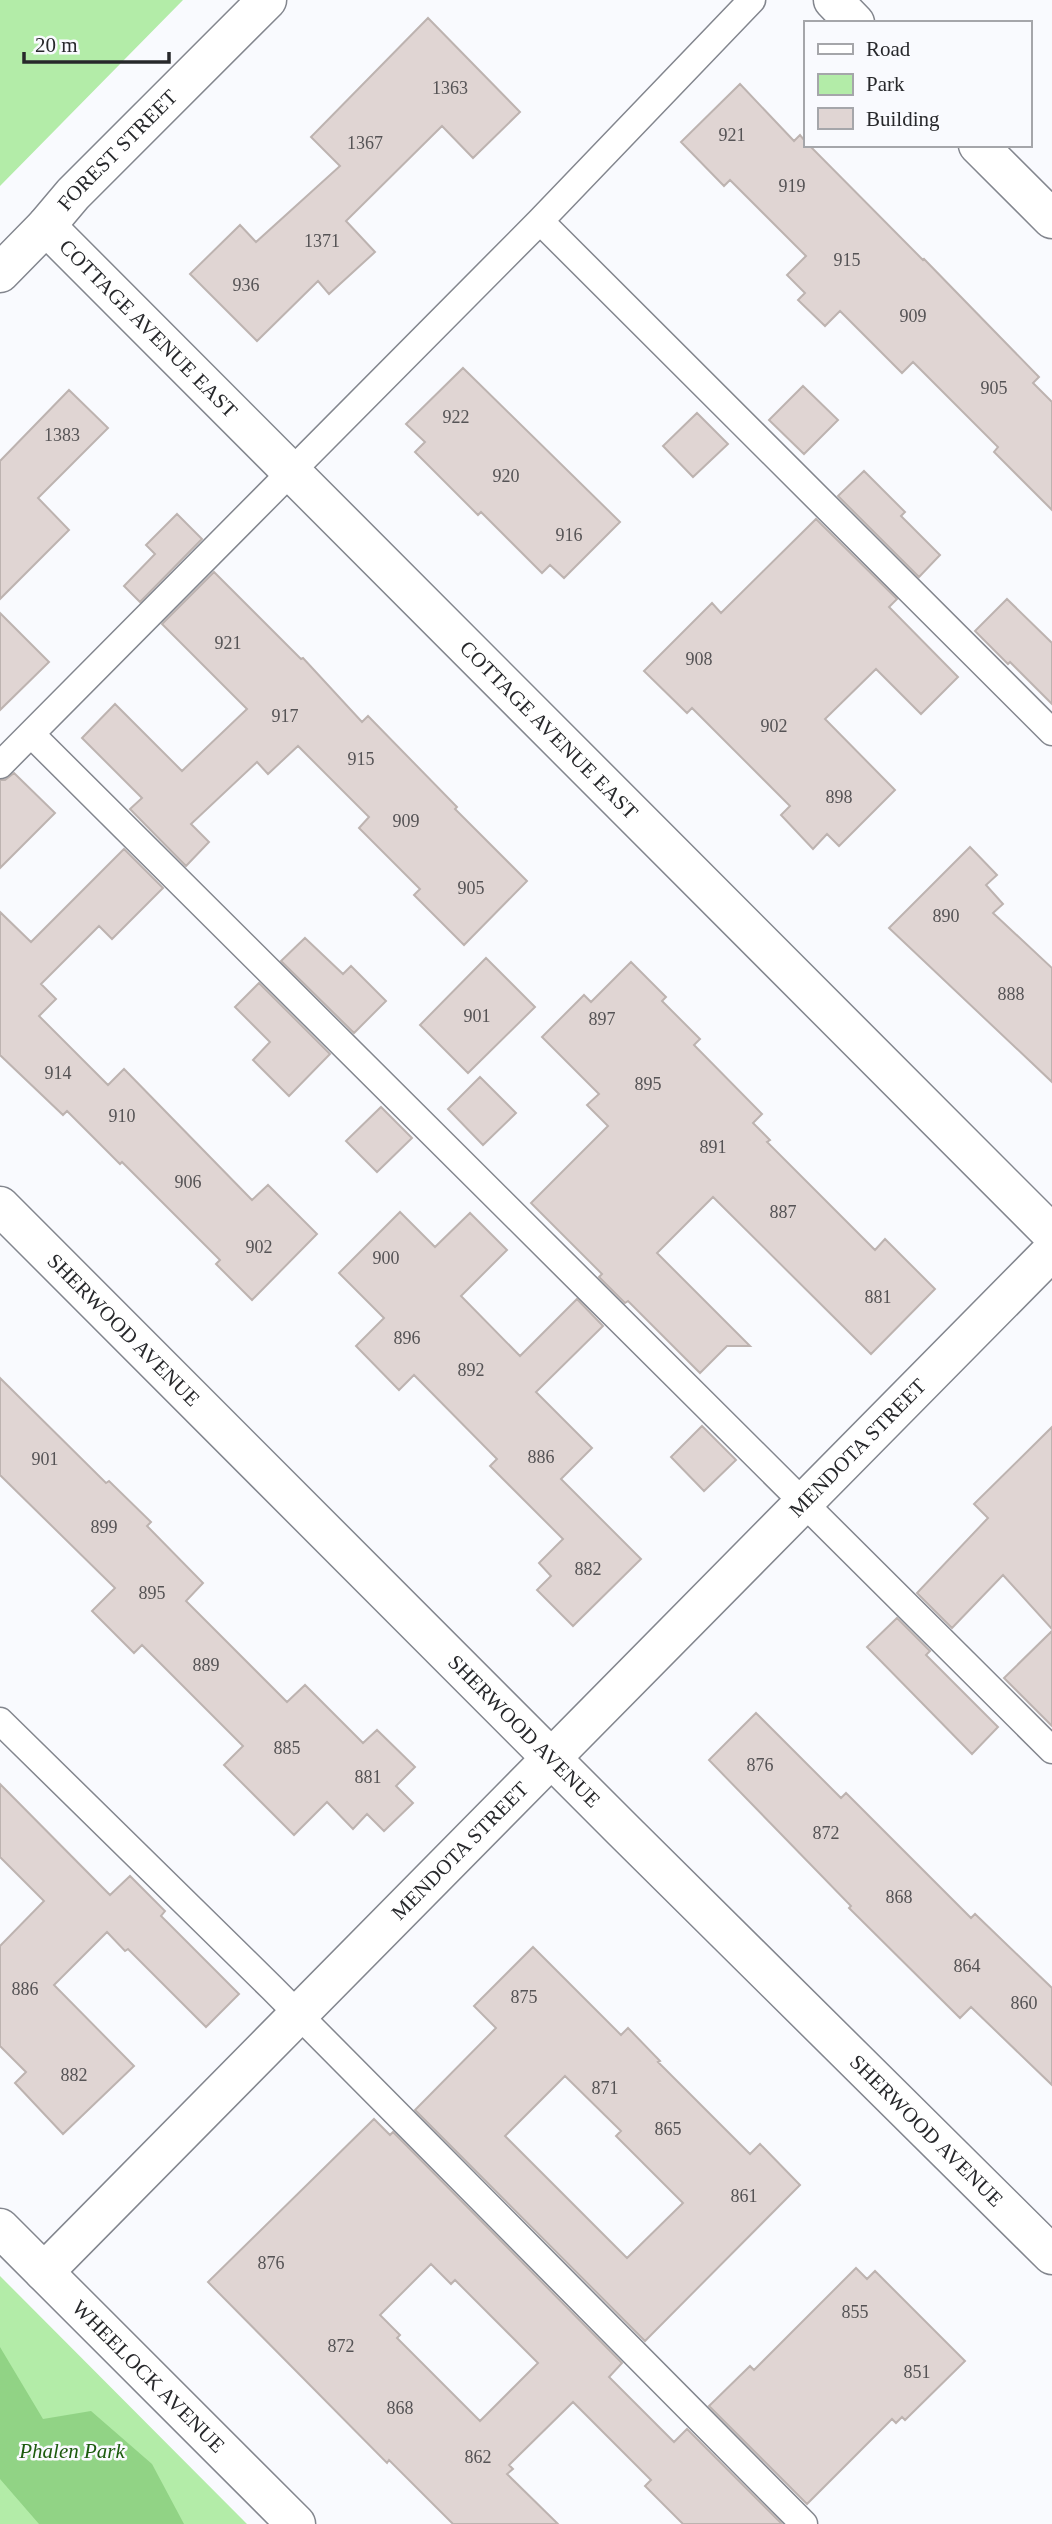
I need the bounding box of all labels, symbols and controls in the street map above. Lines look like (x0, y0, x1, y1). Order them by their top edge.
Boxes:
scale bar (24, 21, 170, 65)
legend (804, 21, 1031, 147)
text: 20 m (35, 33, 78, 57)
text: Road (866, 37, 911, 61)
text: Park (866, 72, 905, 96)
house number: 1363 (432, 78, 468, 98)
street label: FOREST STREET (52, 85, 182, 215)
text: Building (866, 107, 940, 131)
house number: 921 (719, 125, 746, 145)
house number: 1367 (347, 133, 383, 153)
house number: 919 (779, 176, 806, 196)
house number: 1371 (304, 231, 340, 251)
street label: COTTAGE AVENUE EAST (55, 235, 242, 423)
house number: 915 (834, 250, 861, 270)
house number: 936 (233, 275, 260, 295)
house number: 909 (900, 306, 927, 326)
house number: 905 (981, 378, 1008, 398)
house number: 922 (443, 407, 470, 427)
house number: 1383 (44, 425, 80, 445)
house number: 920 (493, 466, 520, 486)
house number: 916 (556, 525, 583, 545)
house number: 921 (215, 633, 242, 653)
street label: COTTAGE AVENUE EAST (455, 636, 643, 824)
house number: 908 (686, 649, 713, 669)
house number: 917 (272, 706, 299, 726)
house number: 902 (761, 716, 788, 736)
house number: 915 (348, 749, 375, 769)
house number: 898 (826, 787, 853, 807)
house number: 909 (393, 811, 420, 831)
house number: 905 (458, 878, 485, 898)
house number: 890 (933, 906, 960, 926)
house number: 888 (998, 984, 1025, 1004)
house number: 901 (464, 1006, 491, 1026)
house number: 897 (589, 1009, 616, 1029)
house number: 914 (45, 1063, 72, 1083)
house number: 895 (635, 1074, 662, 1094)
house number: 910 (109, 1106, 136, 1126)
house number: 891 (700, 1137, 727, 1157)
house number: 906 (175, 1172, 202, 1192)
house number: 887 (770, 1202, 797, 1222)
house number: 902 (246, 1237, 273, 1257)
house number: 900 (373, 1248, 400, 1268)
street label: SHERWOOD AVENUE (43, 1249, 205, 1411)
house number: 881 (865, 1287, 892, 1307)
house number: 896 (394, 1328, 421, 1348)
house number: 892 (458, 1360, 485, 1380)
street label: MENDOTA STREET (784, 1374, 931, 1522)
house number: 886 (528, 1447, 555, 1467)
house number: 901 (32, 1449, 59, 1469)
house number: 899 (91, 1517, 118, 1537)
house number: 882 (575, 1559, 602, 1579)
house number: 895 (139, 1583, 166, 1603)
street label: SHERWOOD AVENUE (443, 1650, 605, 1812)
house number: 889 (193, 1655, 220, 1675)
house number: 885 (274, 1738, 301, 1758)
house number: 876 (747, 1755, 774, 1775)
house number: 881 (355, 1767, 382, 1787)
street label: MENDOTA STREET (387, 1777, 533, 1925)
house number: 872 (813, 1823, 840, 1843)
house number: 868 (886, 1887, 913, 1907)
house number: 864 (954, 1956, 981, 1976)
house number: 886 (12, 1979, 39, 1999)
house number: 875 (511, 1987, 538, 2007)
house number: 860 (1011, 1993, 1038, 2013)
street label: SHERWOOD AVENUE (845, 2050, 1008, 2212)
house number: 882 (61, 2065, 88, 2085)
house number: 871 (592, 2078, 619, 2098)
house number: 865 (655, 2119, 682, 2139)
house number: 861 (731, 2186, 758, 2206)
house number: 876 (258, 2253, 285, 2273)
street label: WHEELOCK AVENUE (67, 2295, 230, 2458)
house number: 855 (842, 2302, 869, 2322)
house number: 872 (328, 2336, 355, 2356)
house number: 851 (904, 2362, 931, 2382)
house number: 868 (387, 2398, 414, 2418)
park label: Phalen Park (18, 2439, 125, 2463)
house number: 862 (465, 2447, 492, 2467)

